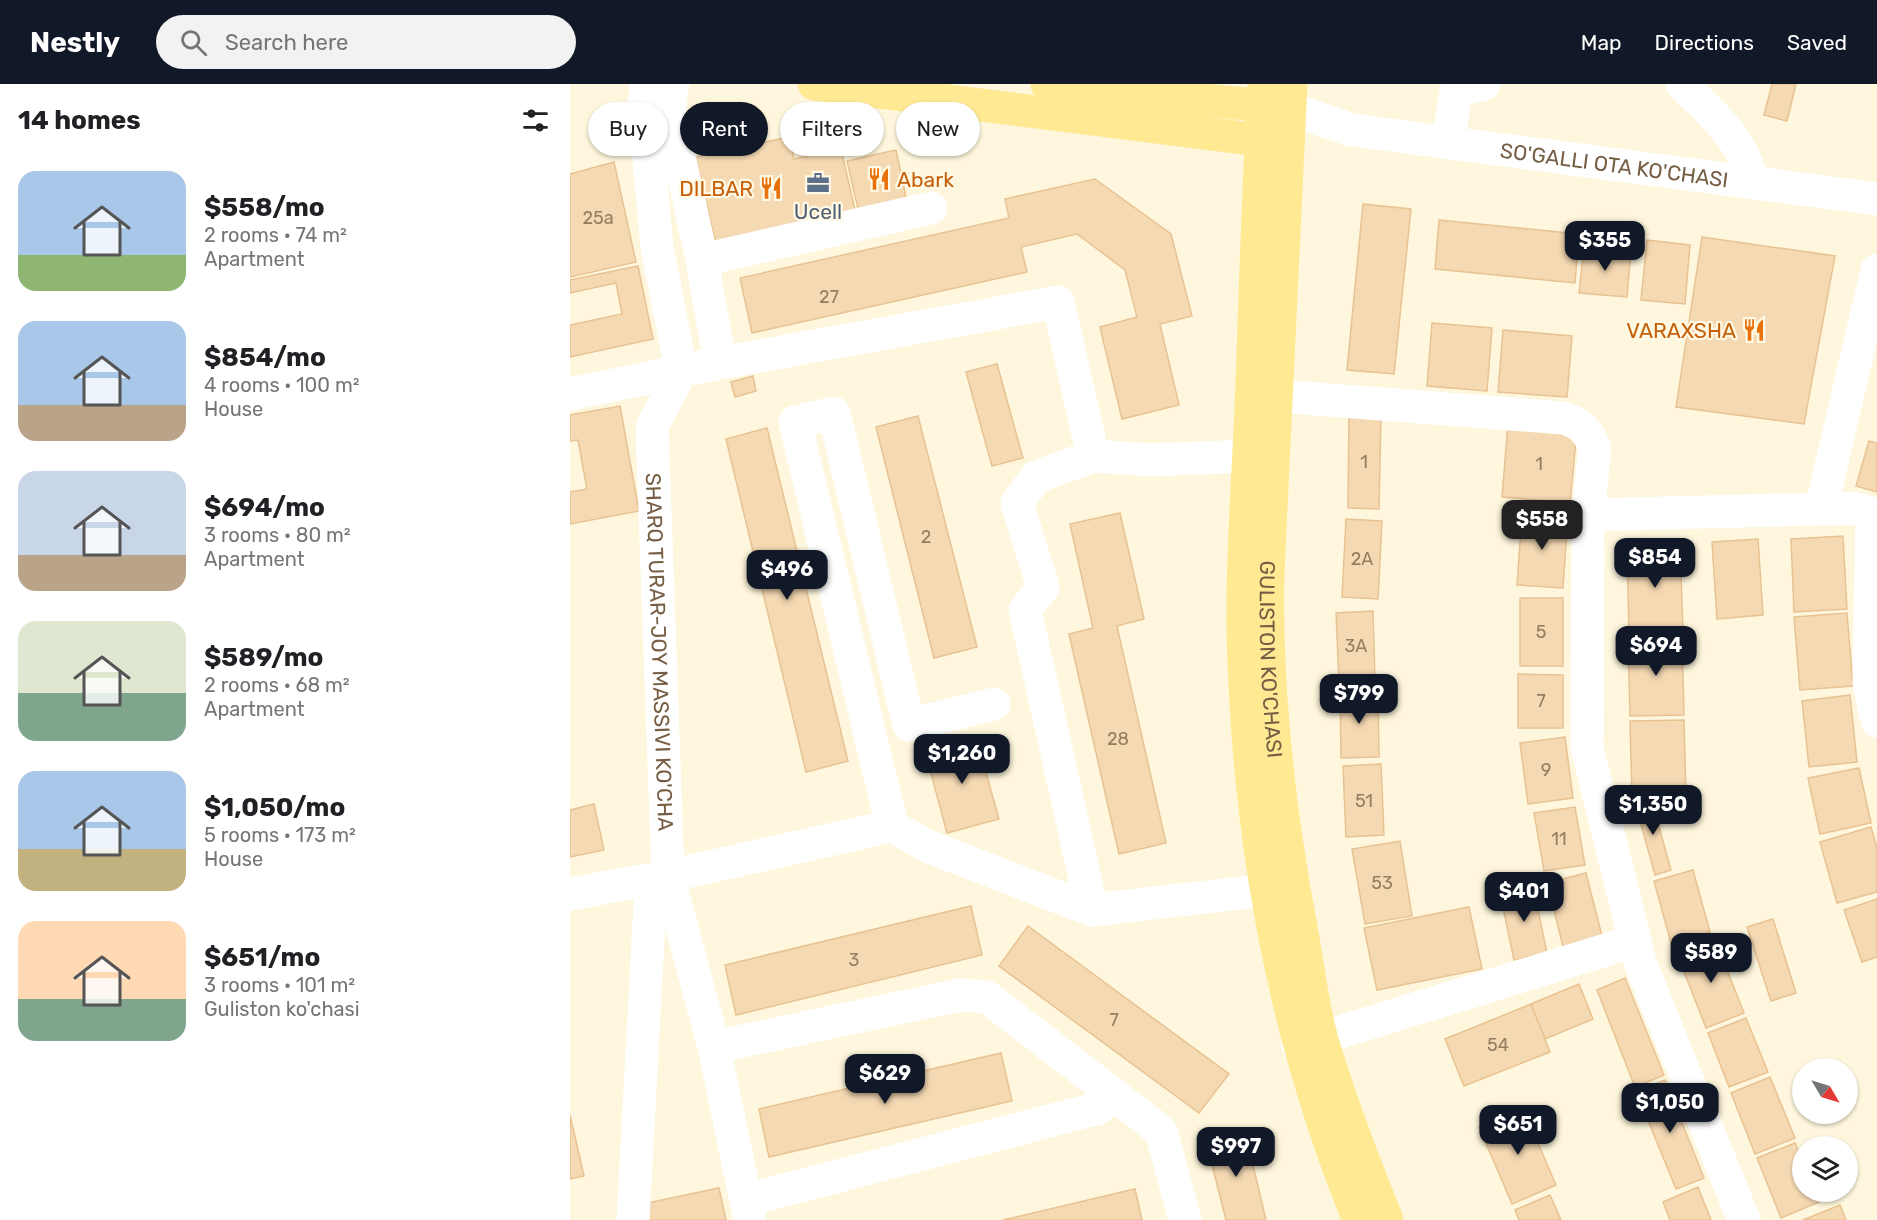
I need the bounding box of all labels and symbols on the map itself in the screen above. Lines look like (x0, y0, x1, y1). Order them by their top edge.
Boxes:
street label: SO'GALLI OTA KO'CHASI (1499, 137, 1730, 192)
restaurant icon: Abark (866, 166, 892, 192)
place label: Abark (897, 167, 954, 192)
office icon: Ucell (805, 170, 831, 196)
restaurant icon: DILBAR (758, 175, 784, 201)
place label: DILBAR (679, 176, 753, 201)
place label: Ucell (794, 199, 842, 224)
house number: 25a (582, 207, 614, 229)
pin: $355 (1569, 221, 1641, 272)
house number: 27 (819, 286, 839, 308)
restaurant icon: VARAXSHA (1741, 317, 1767, 343)
place label: VARAXSHA (1626, 318, 1736, 343)
house number: 1 (1360, 451, 1368, 473)
house number: 1 (1535, 453, 1543, 475)
street label: SHARQ TURAR-JOY MASSIVI KO'CHA (641, 472, 679, 831)
pin: $558 (1506, 500, 1578, 551)
house number: 2 (921, 526, 931, 548)
pin: $854 (1619, 538, 1691, 589)
house number: 2A (1351, 548, 1373, 570)
pin: $496 (751, 550, 823, 601)
street label: GULISTON KO'CHASI (1255, 560, 1288, 759)
house number: 5 (1536, 621, 1546, 643)
pin: $694 (1620, 626, 1692, 677)
house number: 3A (1345, 635, 1367, 657)
pin: $799 (1323, 674, 1395, 725)
house number: 7 (1536, 690, 1546, 712)
house number: 28 (1107, 728, 1129, 750)
pin: $1,260 (913, 734, 1011, 785)
house number: 9 (1541, 759, 1551, 781)
pin: $1,350 (1604, 785, 1702, 836)
house number: 51 (1355, 790, 1373, 812)
house number: 11 (1551, 828, 1567, 850)
house number: 53 (1371, 872, 1393, 894)
pin: $401 (1488, 872, 1560, 923)
pin: $589 (1675, 933, 1747, 984)
house number: 3 (849, 949, 859, 971)
house number: 7 (1109, 1009, 1119, 1031)
house number: 54 (1487, 1034, 1509, 1056)
pin: $629 (849, 1054, 921, 1105)
north arrow (1792, 1058, 1858, 1124)
pin: $1,050 (1621, 1083, 1719, 1134)
pin: $651 (1482, 1105, 1554, 1156)
pin: $997 (1200, 1127, 1272, 1178)

